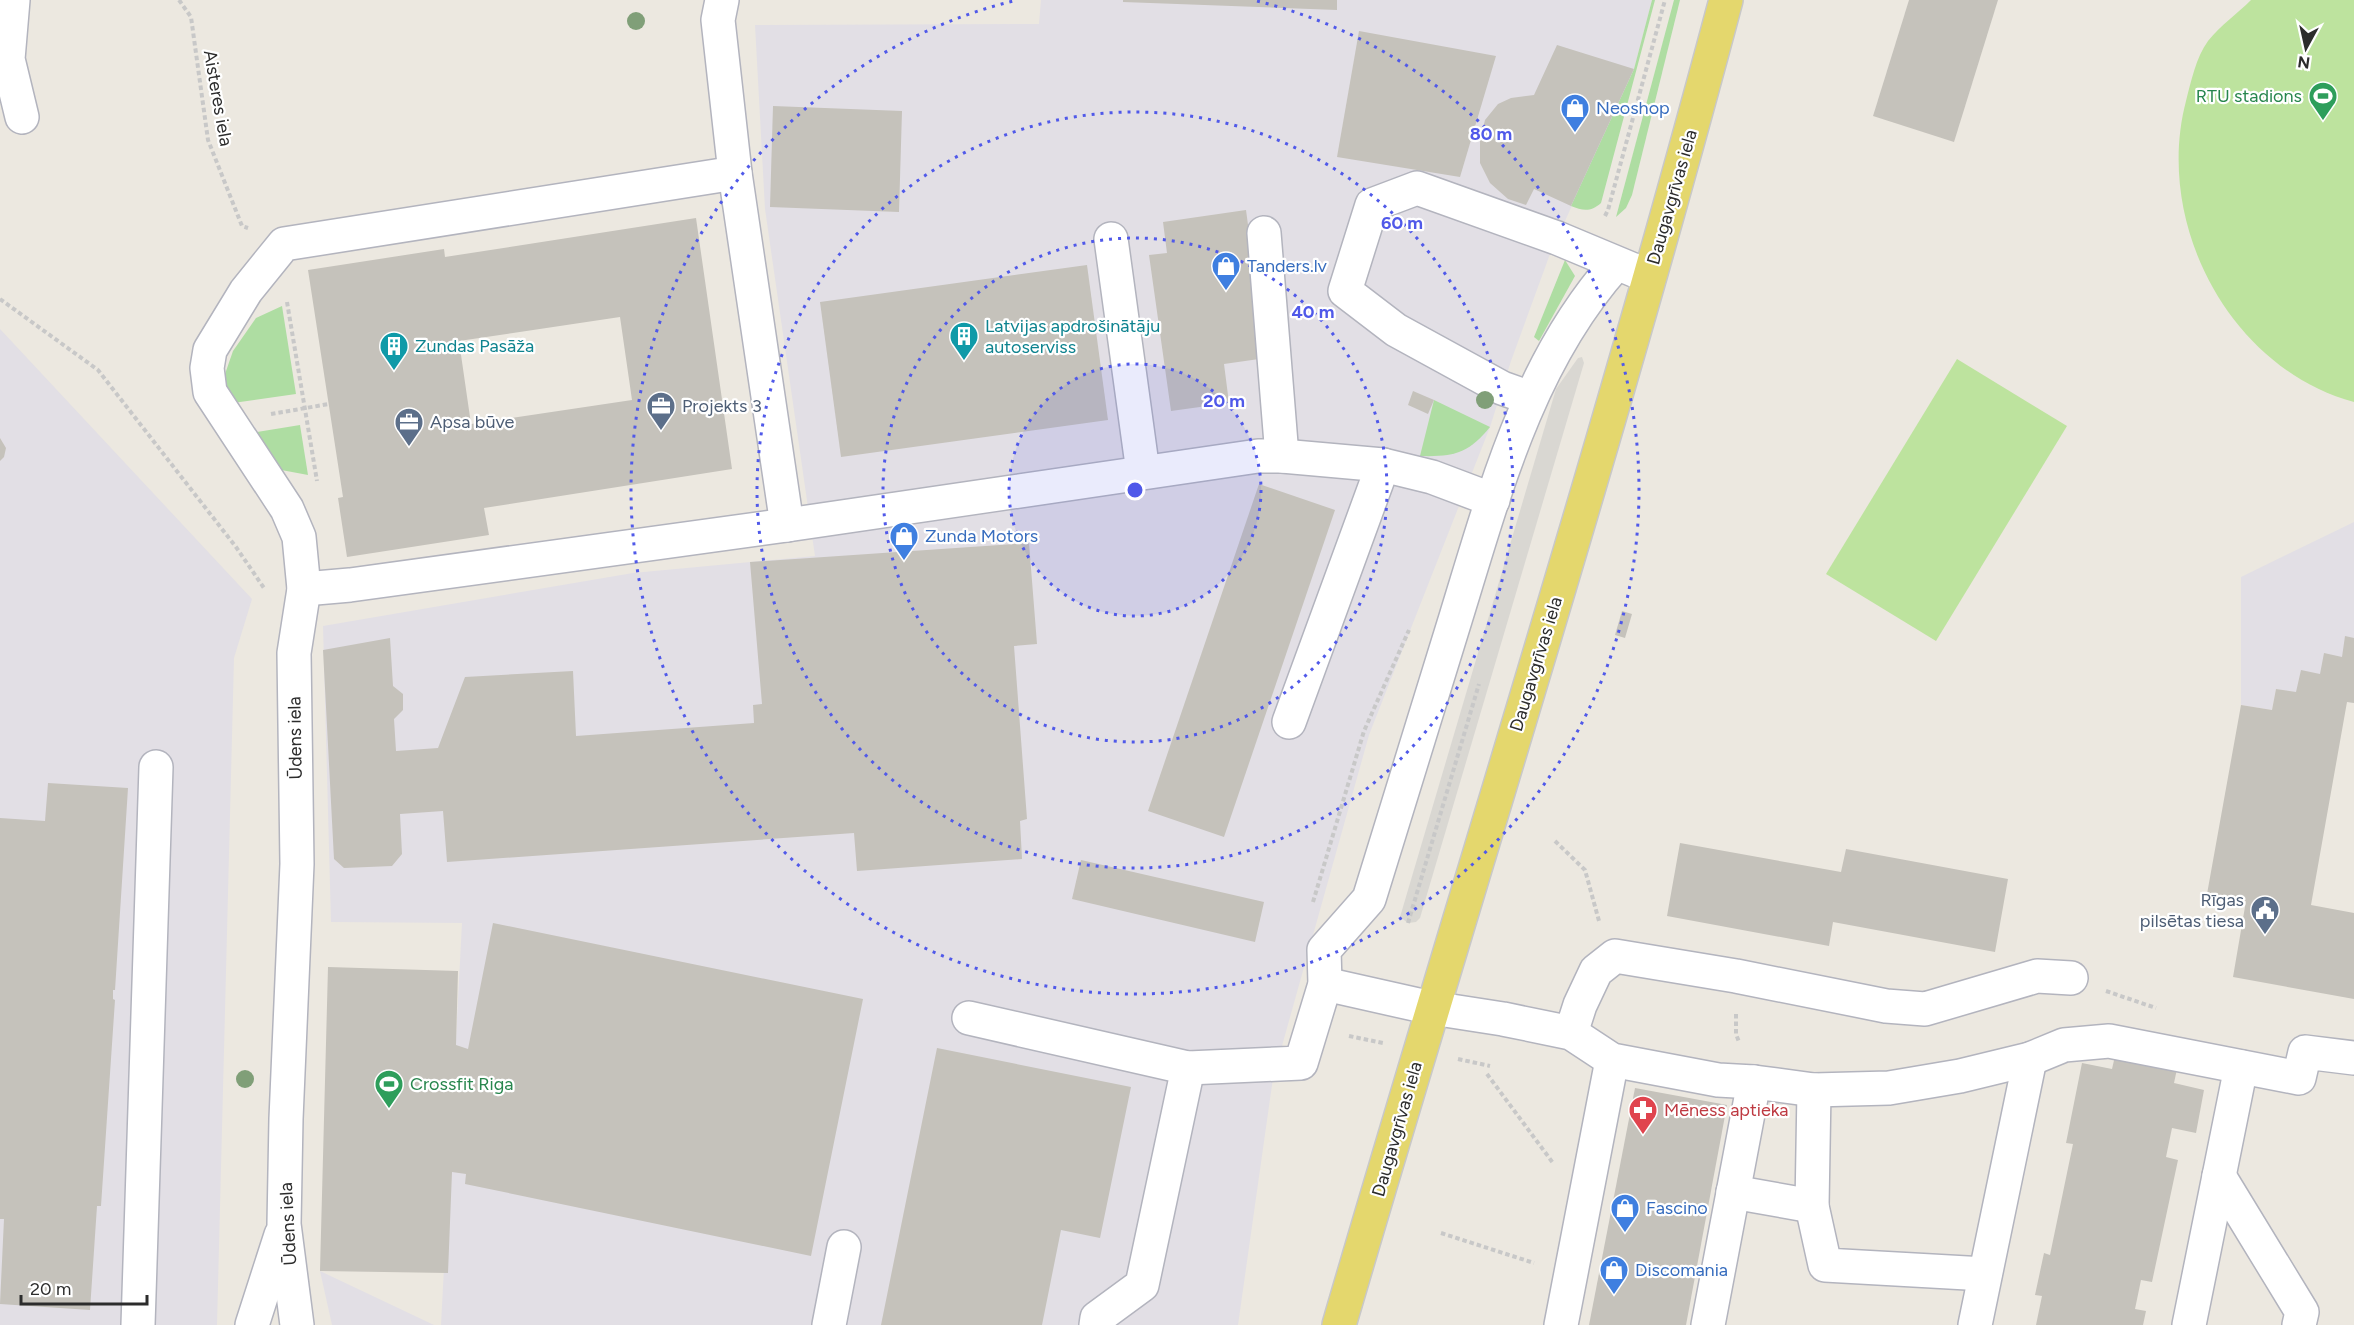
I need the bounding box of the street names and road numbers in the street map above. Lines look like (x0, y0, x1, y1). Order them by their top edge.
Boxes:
street label: Aisteres iela (199, 48, 237, 148)
street label: Daugavgrīvas iela (1642, 127, 1702, 267)
street label: Daugavgrīvas iela (1505, 594, 1567, 734)
street label: Ūdens iela (283, 696, 307, 780)
street label: Daugavgrīvas iela (1367, 1059, 1427, 1199)
street label: Ūdens iela (275, 1182, 301, 1266)

